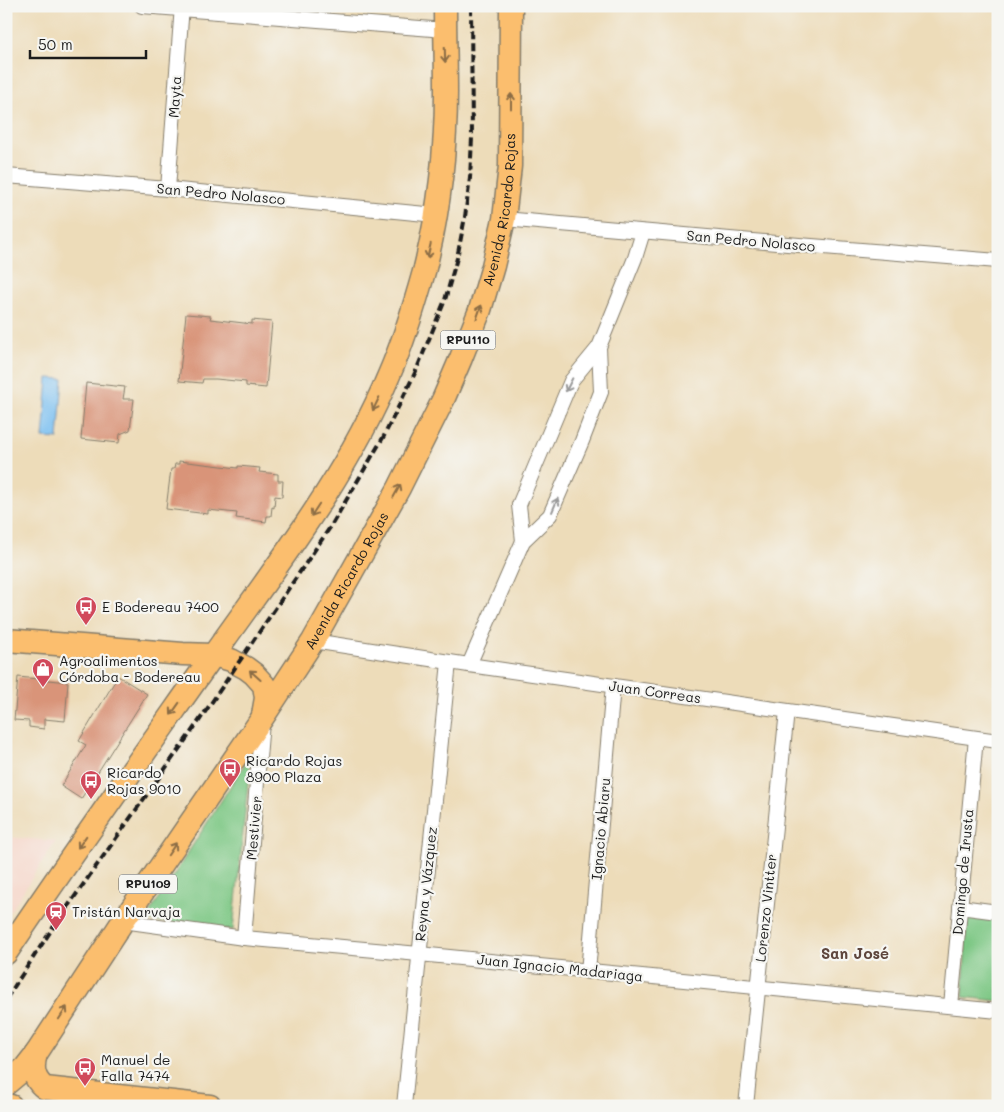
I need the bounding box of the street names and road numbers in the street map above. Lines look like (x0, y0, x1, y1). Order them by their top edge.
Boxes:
street label: Mayta (164, 75, 185, 119)
street label: Avenida Ricardo Rojas (478, 133, 519, 288)
street label: San Pedro Nolasco (156, 178, 286, 209)
street label: San Pedro Nolasco (686, 225, 816, 256)
road number: RPU110 (440, 330, 496, 350)
street label: Avenida Ricardo Rojas (300, 508, 393, 653)
street label: Juan Correas (608, 676, 702, 707)
street label: Ignacio Abiaru (587, 777, 614, 881)
street label: Mestivier (241, 795, 266, 861)
street label: Domingo de Irusta (948, 808, 977, 936)
street label: Reyna y Vázquez (410, 825, 441, 942)
street label: Lorenzo Vintter (750, 853, 781, 963)
road number: RPU109 (119, 874, 177, 894)
street label: Juan Ignacio Madariaga (476, 949, 644, 986)

